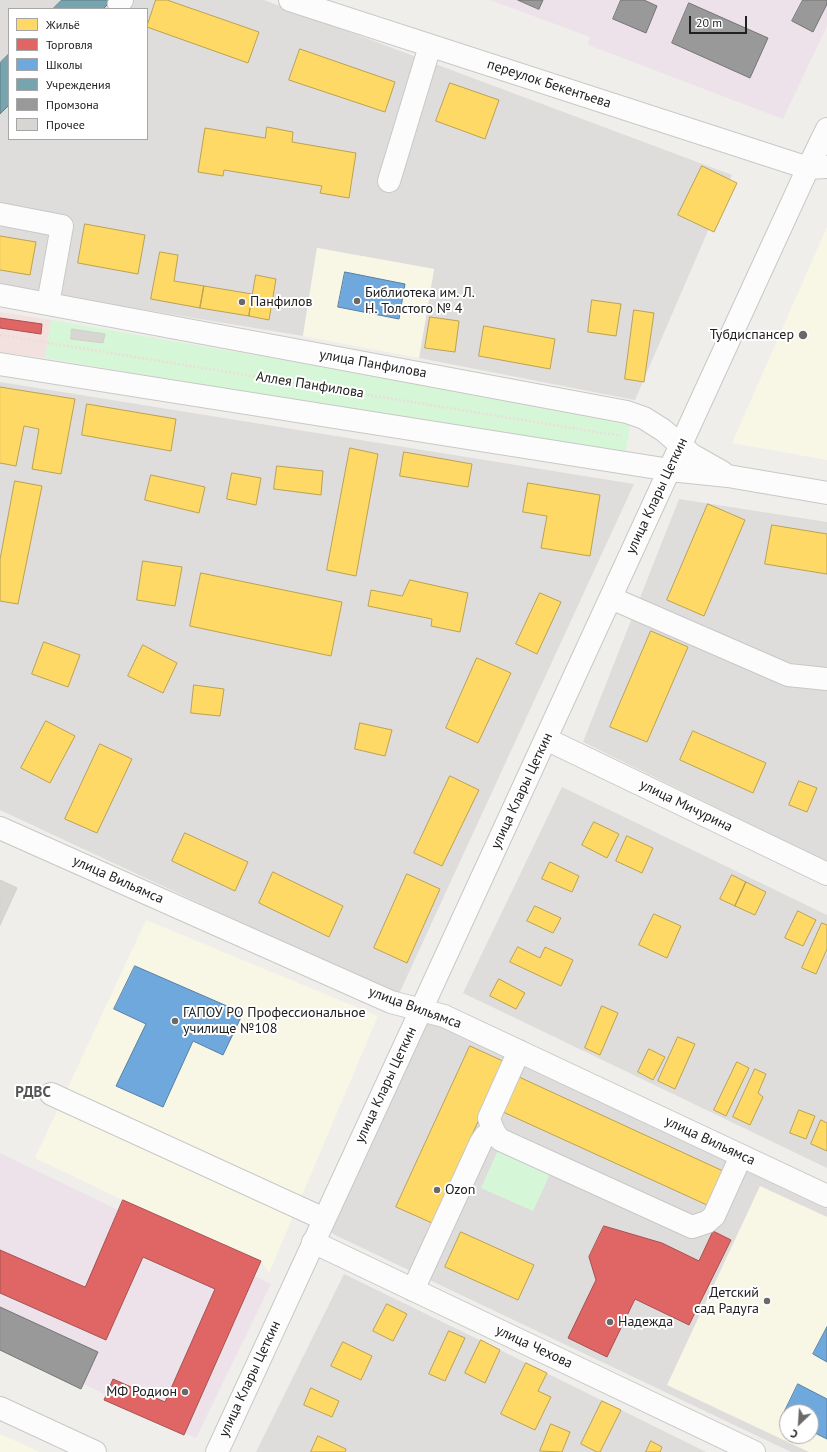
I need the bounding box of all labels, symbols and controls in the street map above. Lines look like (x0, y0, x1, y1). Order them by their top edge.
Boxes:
legend (8, 8, 148, 140)
scale bar (691, 8, 749, 34)
text: 20 m (696, 15, 722, 30)
text: Жильё (46, 17, 80, 32)
text: Торговля (46, 37, 92, 52)
street label: переулок Бекентьева (485, 56, 613, 112)
text: Школы (46, 57, 82, 72)
text: Учреждения (46, 77, 110, 92)
text: Промзона (46, 97, 99, 112)
text: Прочее (46, 117, 85, 132)
place label: Библиотека им. Л. Н. Толстого № 4 (365, 285, 475, 318)
place label: Панфилов (250, 294, 312, 310)
marker: Библиотека им. Л. Н. Толстого № 4 (352, 296, 362, 306)
marker: Панфилов (237, 297, 247, 307)
place label: Тубдиспансер (710, 327, 794, 343)
marker: Тубдиспансер (797, 329, 809, 341)
street label: улица Панфилова (318, 346, 428, 382)
street label: Аллея Панфилова (255, 368, 365, 402)
street label: улица Клары Цеткин (623, 435, 691, 557)
street label: улица Клары Цеткин (488, 730, 556, 852)
street label: улица Мичурина (637, 776, 735, 836)
street label: улица Вильямса (70, 852, 166, 908)
street label: улица Вильямса (366, 983, 464, 1033)
place label: ГАПОУ РО Профессиональное училище №108 (183, 1005, 366, 1038)
marker: ГАПОУ РО Профессиональное училище №108 (170, 1016, 180, 1026)
street label: улица Клары Цеткин (352, 1024, 420, 1146)
district label: РДВС (15, 1084, 51, 1102)
street label: улица Вильямса (662, 1113, 758, 1169)
place label: Ozon (445, 1182, 475, 1198)
marker: Ozon (432, 1185, 442, 1195)
place label: Детский сад Радуга (694, 1285, 759, 1318)
marker: Детский сад Радуга (762, 1296, 772, 1306)
place label: Надежда (618, 1314, 673, 1330)
marker: Надежда (605, 1317, 615, 1327)
street label: улица Клары Цеткин (216, 1318, 284, 1440)
street label: улица Чехова (493, 1322, 575, 1372)
place label: МФ Родион (106, 1384, 177, 1400)
marker: МФ Родион (180, 1387, 190, 1397)
north arrow (779, 1404, 819, 1444)
text: С (789, 1426, 800, 1442)

